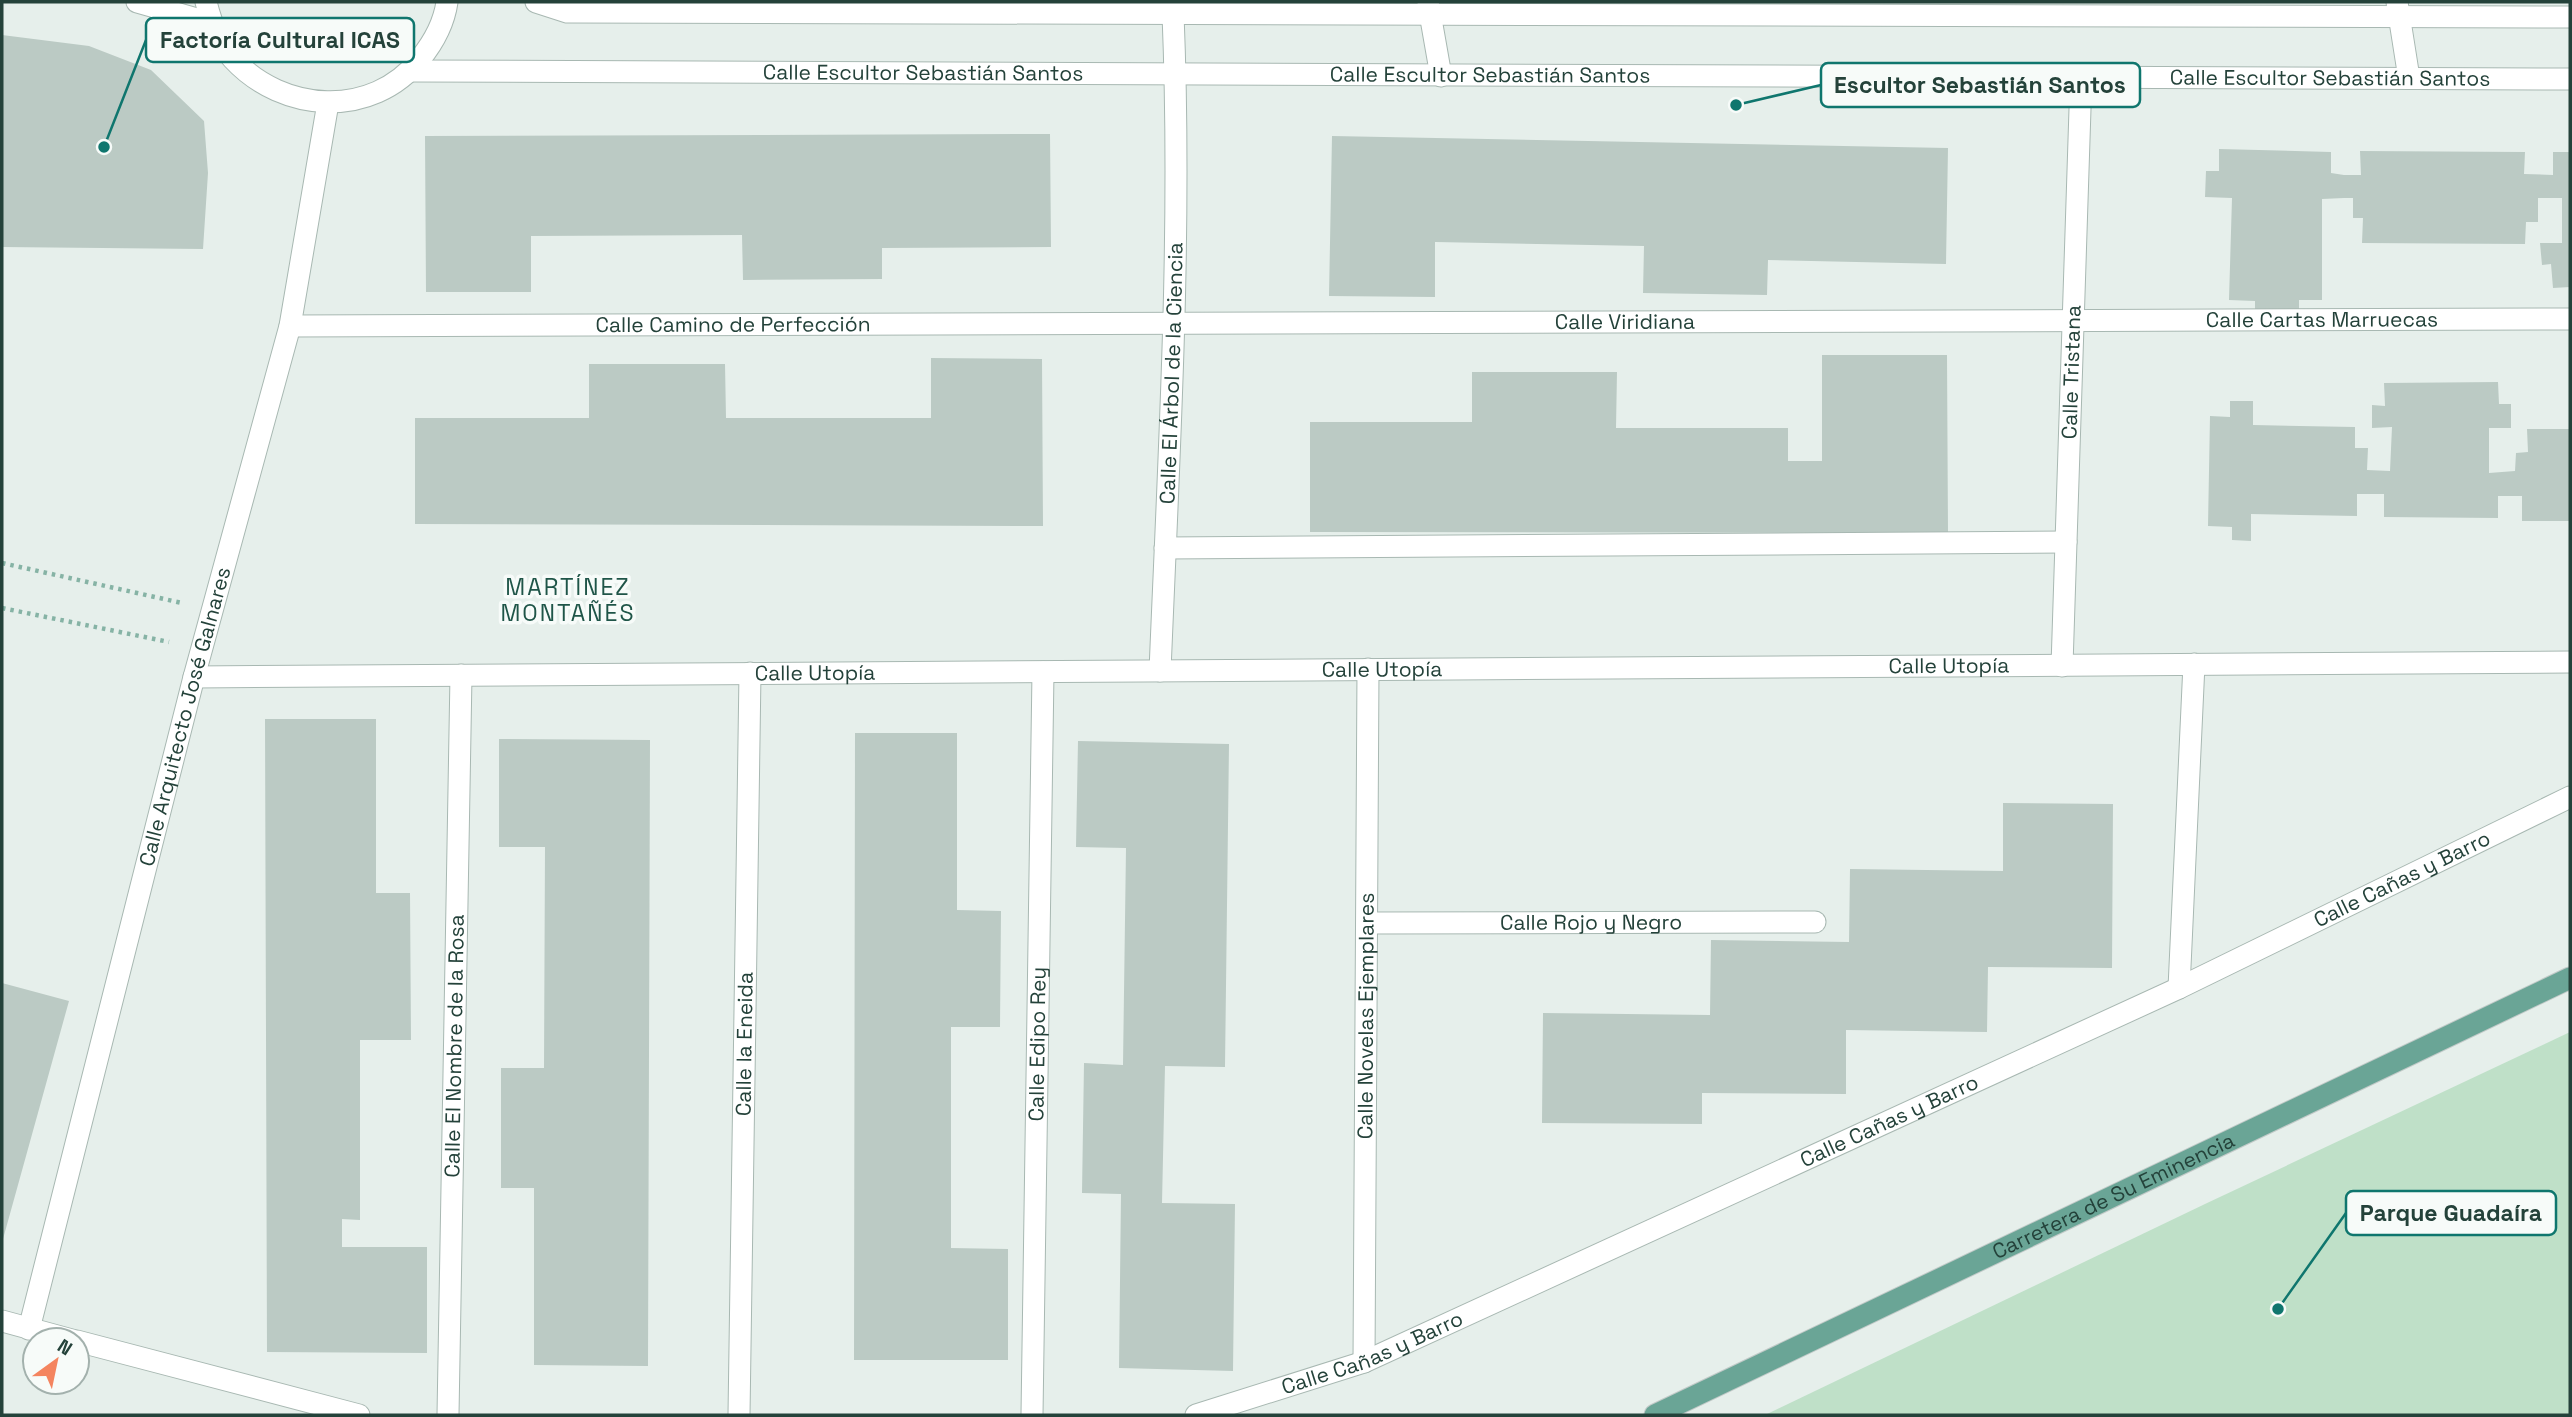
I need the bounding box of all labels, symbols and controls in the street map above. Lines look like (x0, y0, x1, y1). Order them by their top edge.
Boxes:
callout: Factoría Cultural ICAS (146, 18, 414, 62)
text: Factoría Cultural ICAS (160, 25, 400, 55)
street label: Calle Escultor Sebastián Santos (763, 58, 1083, 86)
street label: Calle Escultor Sebastián Santos (1330, 60, 1650, 89)
callout: Escultor Sebastián Santos (1821, 63, 2140, 107)
street label: Calle Escultor Sebastián Santos (2170, 64, 2490, 92)
text: Escultor Sebastián Santos (1834, 70, 2126, 100)
street label: Calle El Árbol de la Ciencia (1153, 242, 1189, 505)
street label: Calle Tristana (2055, 304, 2087, 440)
street label: Calle Cartas Marruecas (2206, 305, 2438, 333)
street label: Calle Viridiana (1555, 308, 1695, 335)
street label: Calle Camino de Perfección (595, 310, 871, 338)
street label: Calle Arquitecto José Galnares (133, 564, 237, 869)
district label: MARTÍNEZ MONTAÑÉS (500, 572, 636, 628)
street label: Calle Utopía (1888, 652, 2009, 679)
street label: Calle Utopía (1322, 655, 1442, 683)
street label: Calle Utopía (755, 659, 875, 686)
street label: Calle Cañas y Barro (2309, 824, 2495, 933)
street label: Calle Novelas Ejemplares (1351, 893, 1380, 1139)
street label: Calle Rojo y Negro (1500, 908, 1682, 936)
street label: Calle El Nombre de la Rosa (438, 914, 470, 1178)
street label: Calle Edipo Rey (1022, 966, 1052, 1122)
street label: Calle la Eneida (729, 972, 759, 1116)
street label: Calle Cañas y Barro (1795, 1068, 1982, 1173)
street label: Carretera de Su Eminencia (1988, 1126, 2239, 1265)
callout: Parque Guadaíra (2346, 1191, 2556, 1235)
text: Parque Guadaíra (2360, 1198, 2542, 1228)
street label: Calle Cañas y Barro (1278, 1304, 1467, 1400)
north arrow (21, 1326, 91, 1396)
text: N (53, 1333, 77, 1361)

